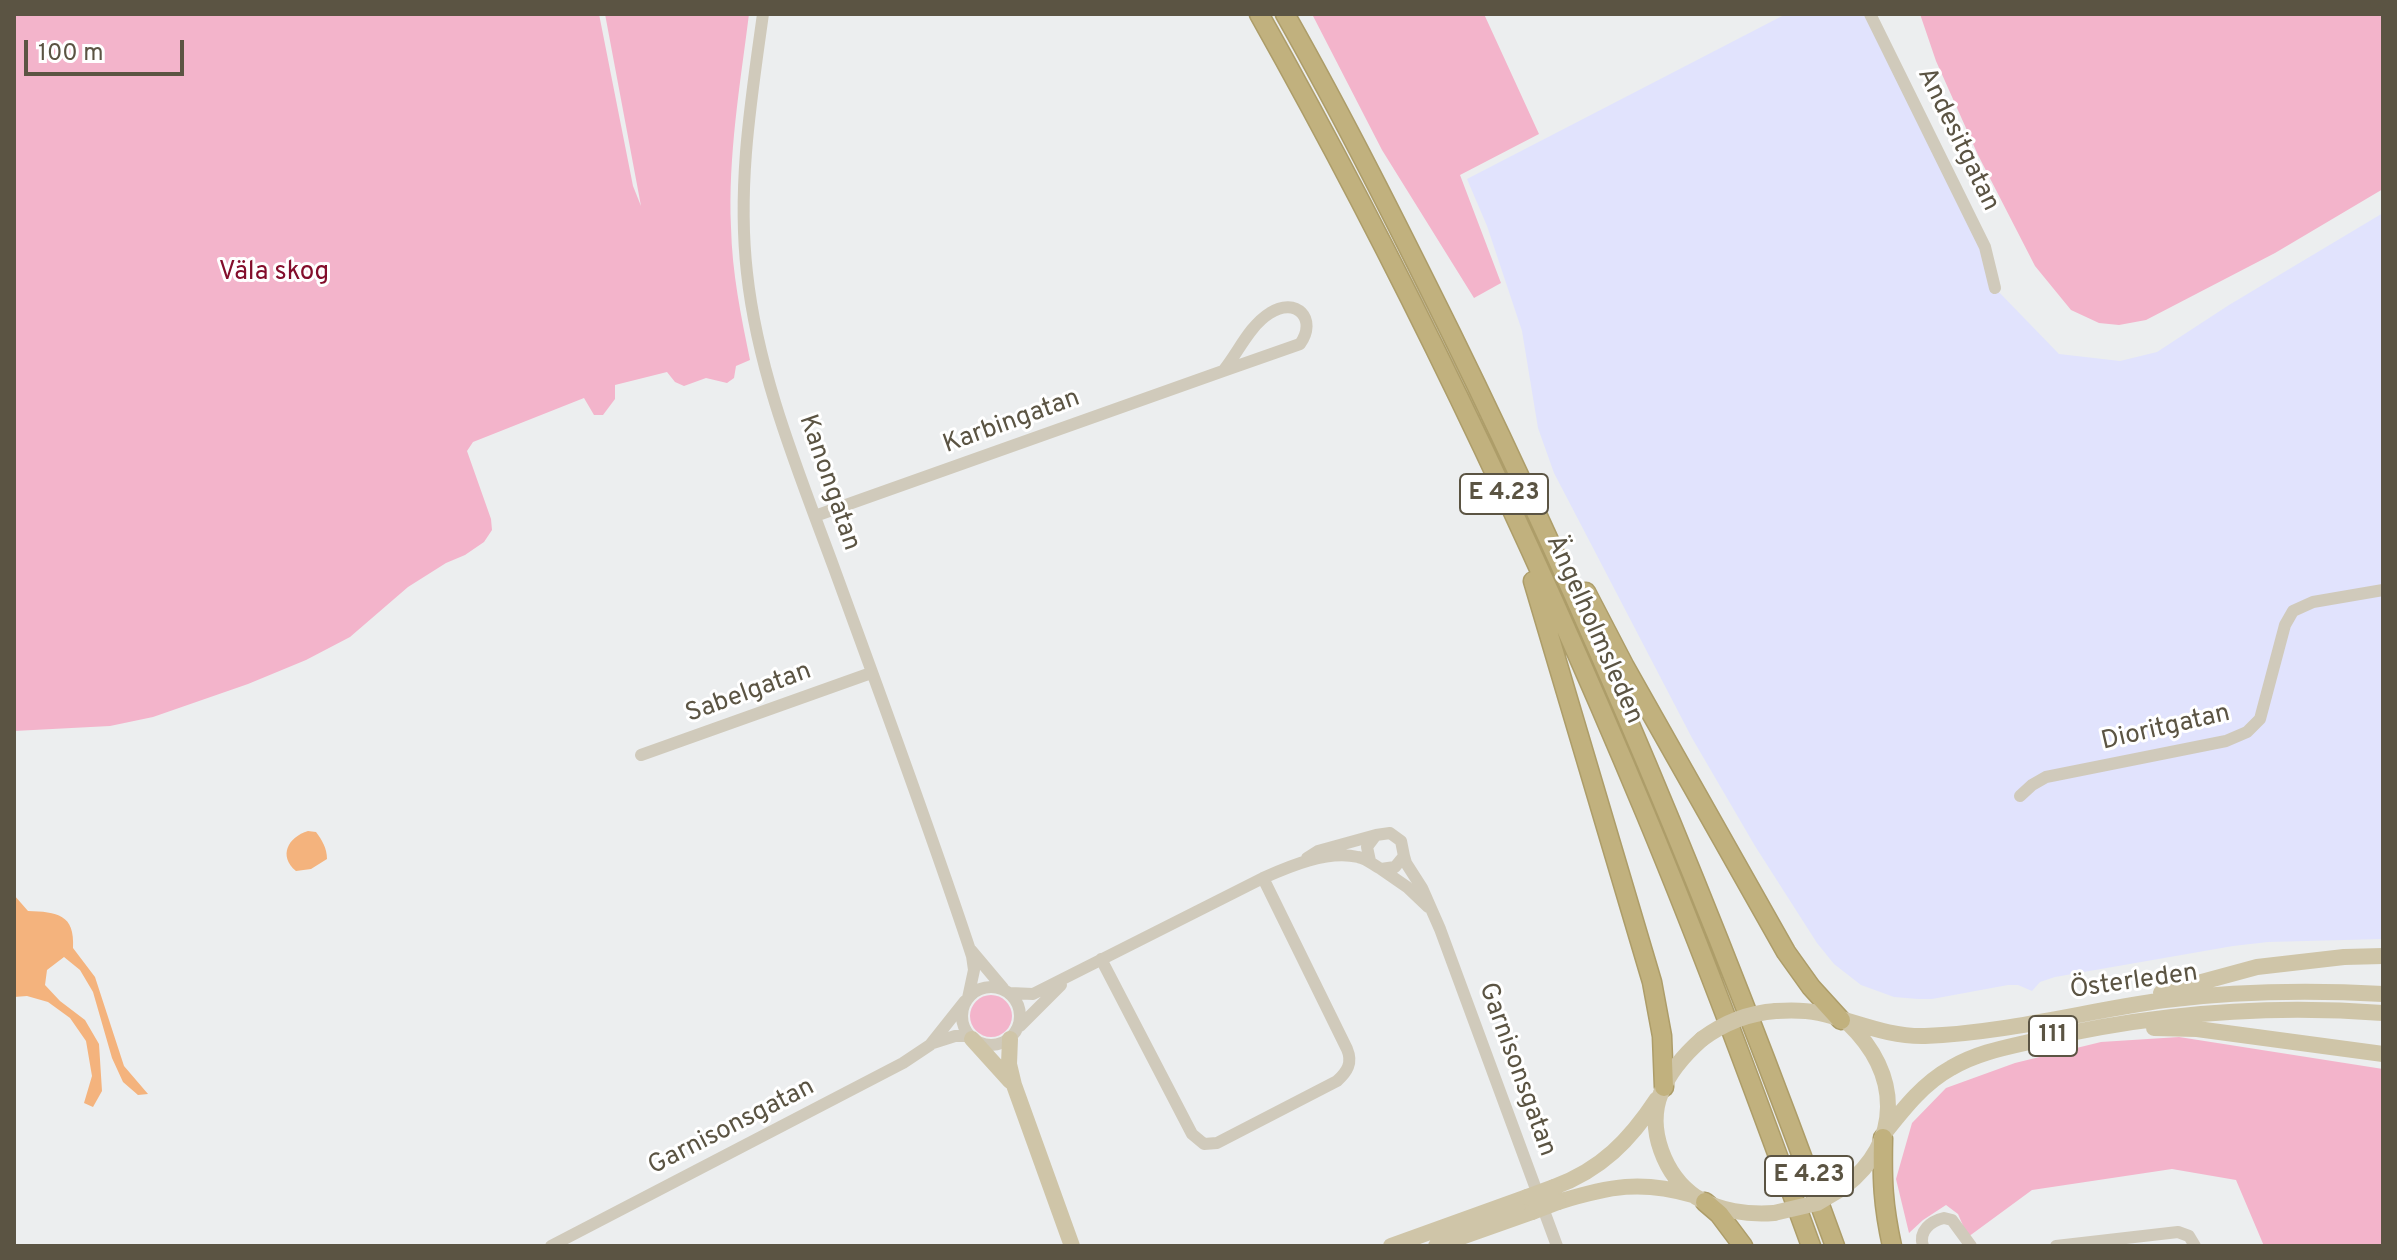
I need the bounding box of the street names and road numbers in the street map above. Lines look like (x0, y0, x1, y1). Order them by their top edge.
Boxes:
street label: Andesitgatan (1909, 63, 2005, 217)
street label: Karbingatan (939, 384, 1085, 462)
street label: Kanongatan (790, 411, 866, 555)
road number: E 4.23 (1460, 474, 1548, 514)
street label: Ängelholmsleden (1537, 531, 1649, 729)
street label: Sabelgatan (682, 657, 816, 731)
street label: Dioritgatan (2099, 699, 2233, 759)
street label: Österleden (2068, 959, 2200, 1007)
street label: Garnisonsgatan (1470, 979, 1562, 1161)
road number: 111 (2029, 1016, 2077, 1056)
street label: Garnisonsgatan (644, 1073, 820, 1183)
road number: E 4.23 (1765, 1156, 1853, 1196)

